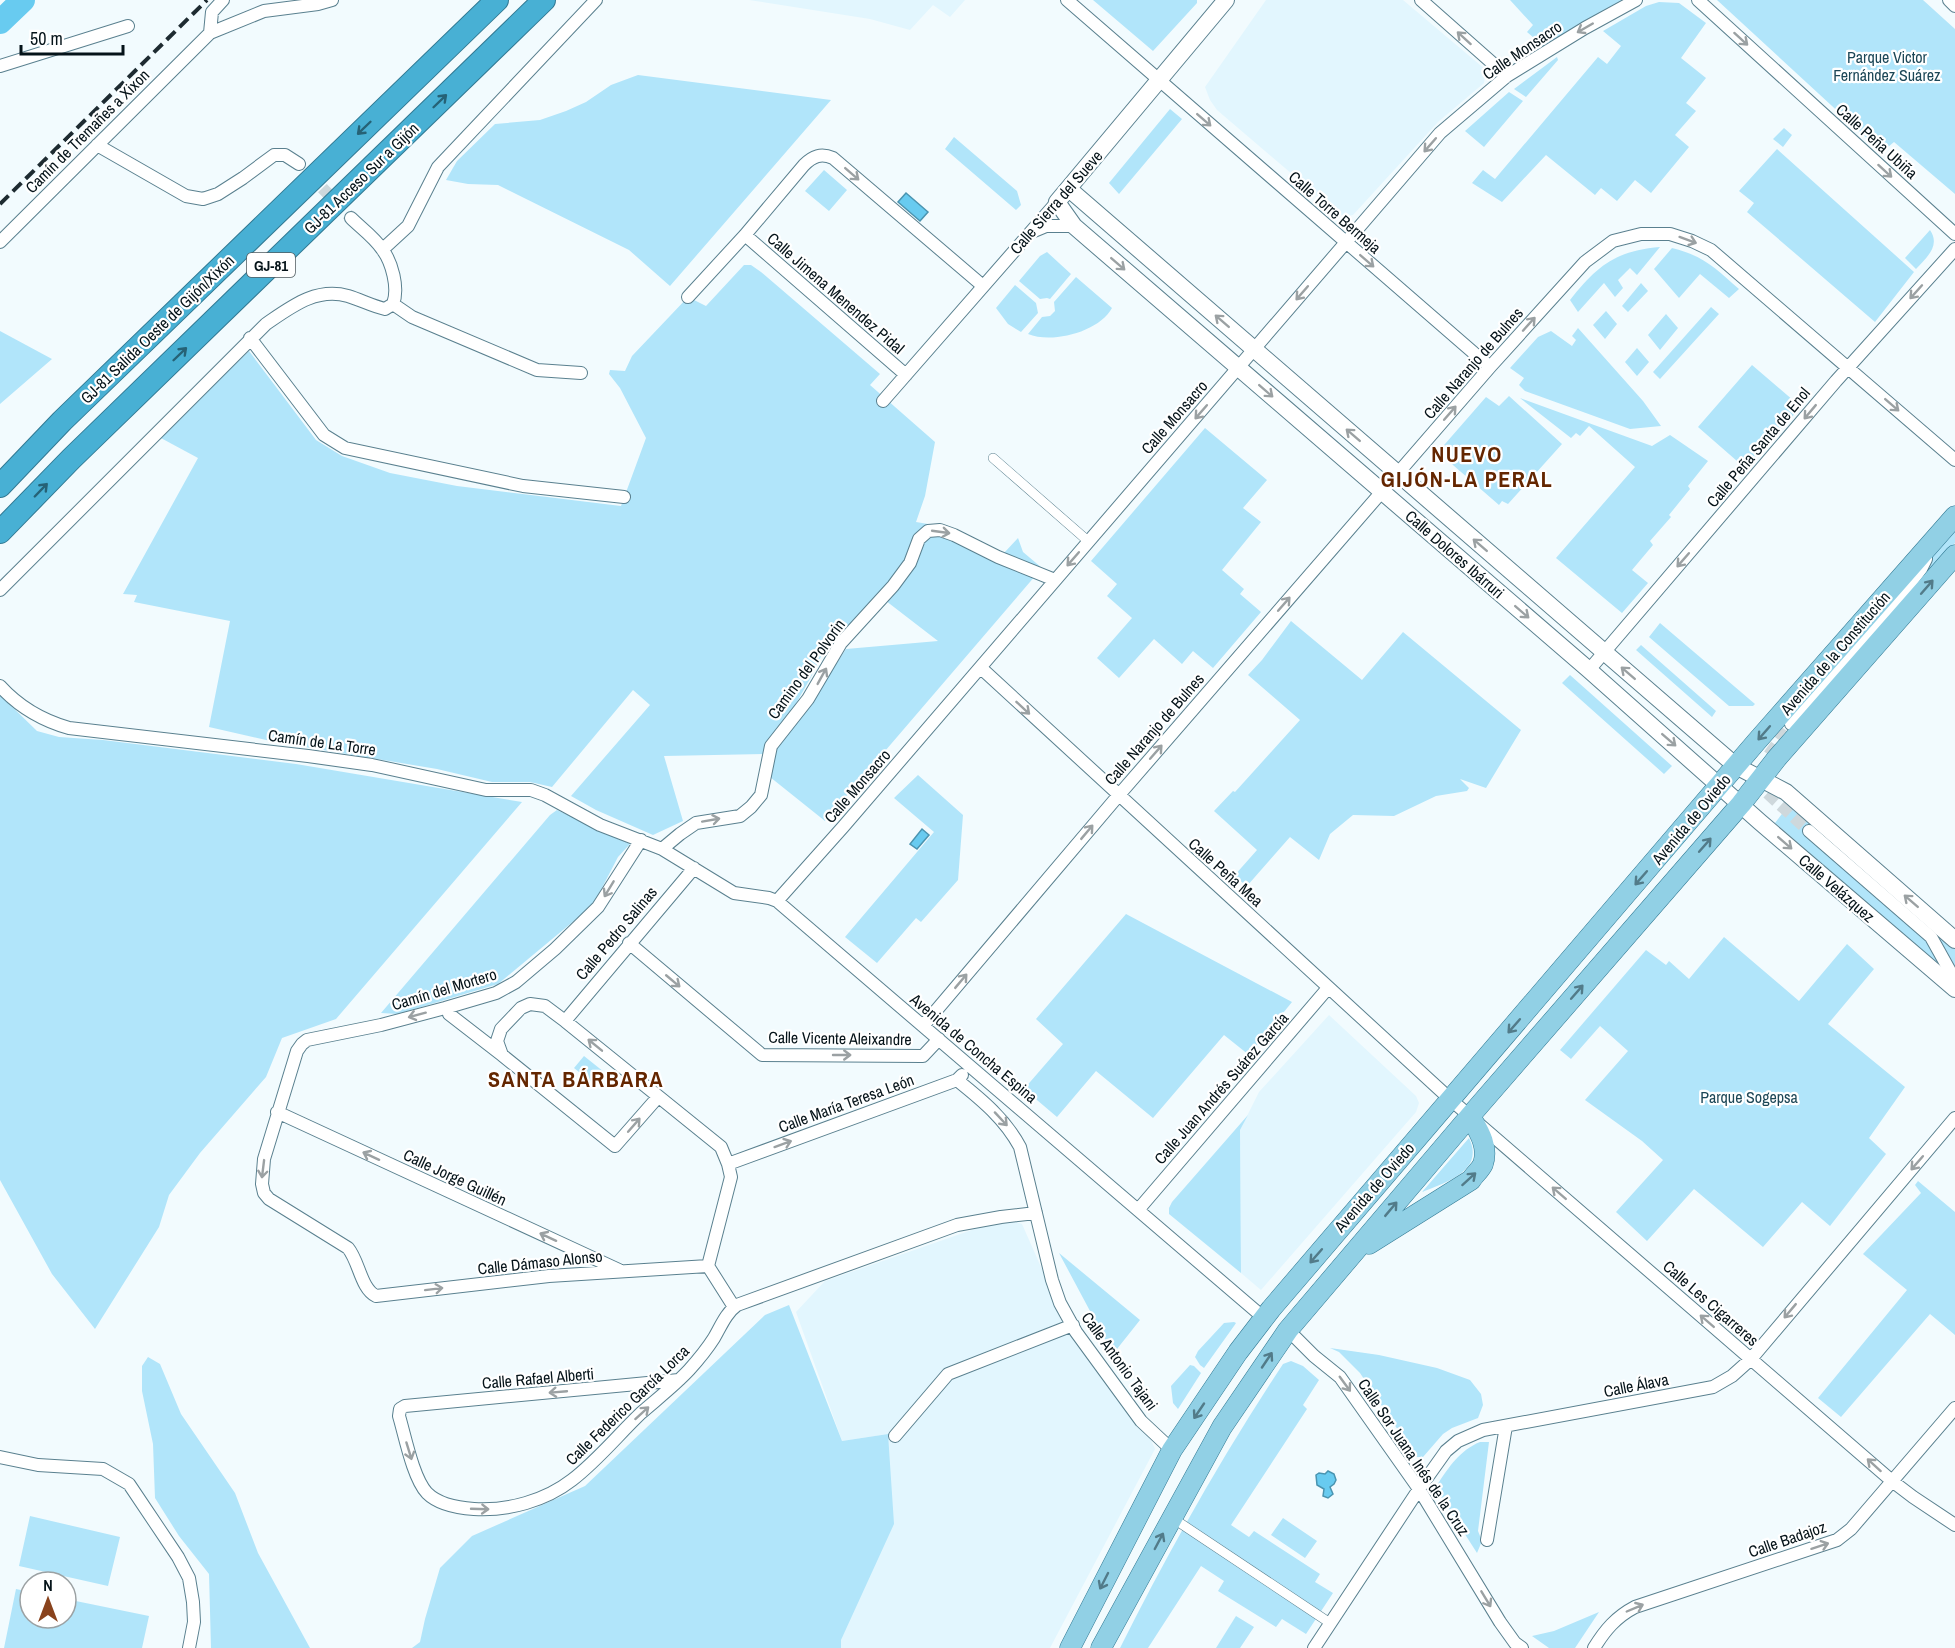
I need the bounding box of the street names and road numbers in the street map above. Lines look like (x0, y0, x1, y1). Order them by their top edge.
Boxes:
street label: Calle Monsacro (1478, 15, 1566, 85)
street label: Camín de Tremañes a Xixon (20, 64, 154, 198)
street label: Calle Peña Ubiña (1831, 98, 1923, 184)
street label: GJ-81 Acceso Sur a Gijón (299, 117, 423, 239)
street label: Calle Sierra del Sueve (1005, 145, 1107, 259)
street label: Calle Torre Bermeja (1284, 166, 1386, 259)
street label: Calle Jimena Menendez Pidal (763, 227, 909, 359)
street label: GJ-81 Salida Oeste de Gijón/Xixón (75, 250, 239, 408)
road number: GJ-81 (247, 253, 295, 277)
street label: Calle Naranjo de Bulnes (1418, 302, 1528, 424)
street label: Calle Monsacro (1136, 375, 1212, 459)
street label: Calle Peña Santa de Enol (1701, 382, 1815, 512)
street label: Calle Dolores Ibárruri (1401, 505, 1509, 603)
street label: Avenida de la Constitución (1774, 586, 1895, 720)
street label: Camino del Polvorin (762, 614, 850, 724)
street label: Calle Naranjo de Bulnes (1099, 668, 1209, 790)
street label: Camín de La Torre (267, 724, 377, 760)
street label: Calle Monsacro (819, 744, 895, 828)
street label: Avenida de Oviedo (1646, 769, 1735, 870)
street label: Calle Peña Mea (1184, 833, 1269, 912)
street label: Calle Velázquez (1794, 849, 1880, 927)
street label: Calle Pedro Salinas (570, 882, 662, 984)
street label: Camín del Mortero (389, 963, 499, 1015)
street label: Avenida de Concha Espina (905, 988, 1043, 1108)
street label: Calle Juan Andrés Suárez García (1149, 1007, 1294, 1169)
street label: Calle Vicente Aleixandre (768, 1026, 912, 1050)
street label: Calle María Teresa León (775, 1068, 917, 1138)
street label: Avenida de Oviedo (1328, 1137, 1419, 1237)
street label: Calle Jorge Guillén (400, 1143, 510, 1211)
street label: Calle Dámaso Alonso (476, 1245, 604, 1279)
street label: Calle Les Cigarreres (1658, 1255, 1764, 1351)
street label: Calle Antonio Tajani (1077, 1307, 1163, 1415)
street label: Calle Federico García Lorca (560, 1340, 694, 1470)
street label: Calle Rafael Alberti (481, 1362, 595, 1394)
street label: Calle Álava (1602, 1368, 1671, 1402)
street label: Calle Sor Juana Inés de la Cruz (1353, 1374, 1475, 1540)
street label: Calle Badajoz (1745, 1515, 1829, 1563)

